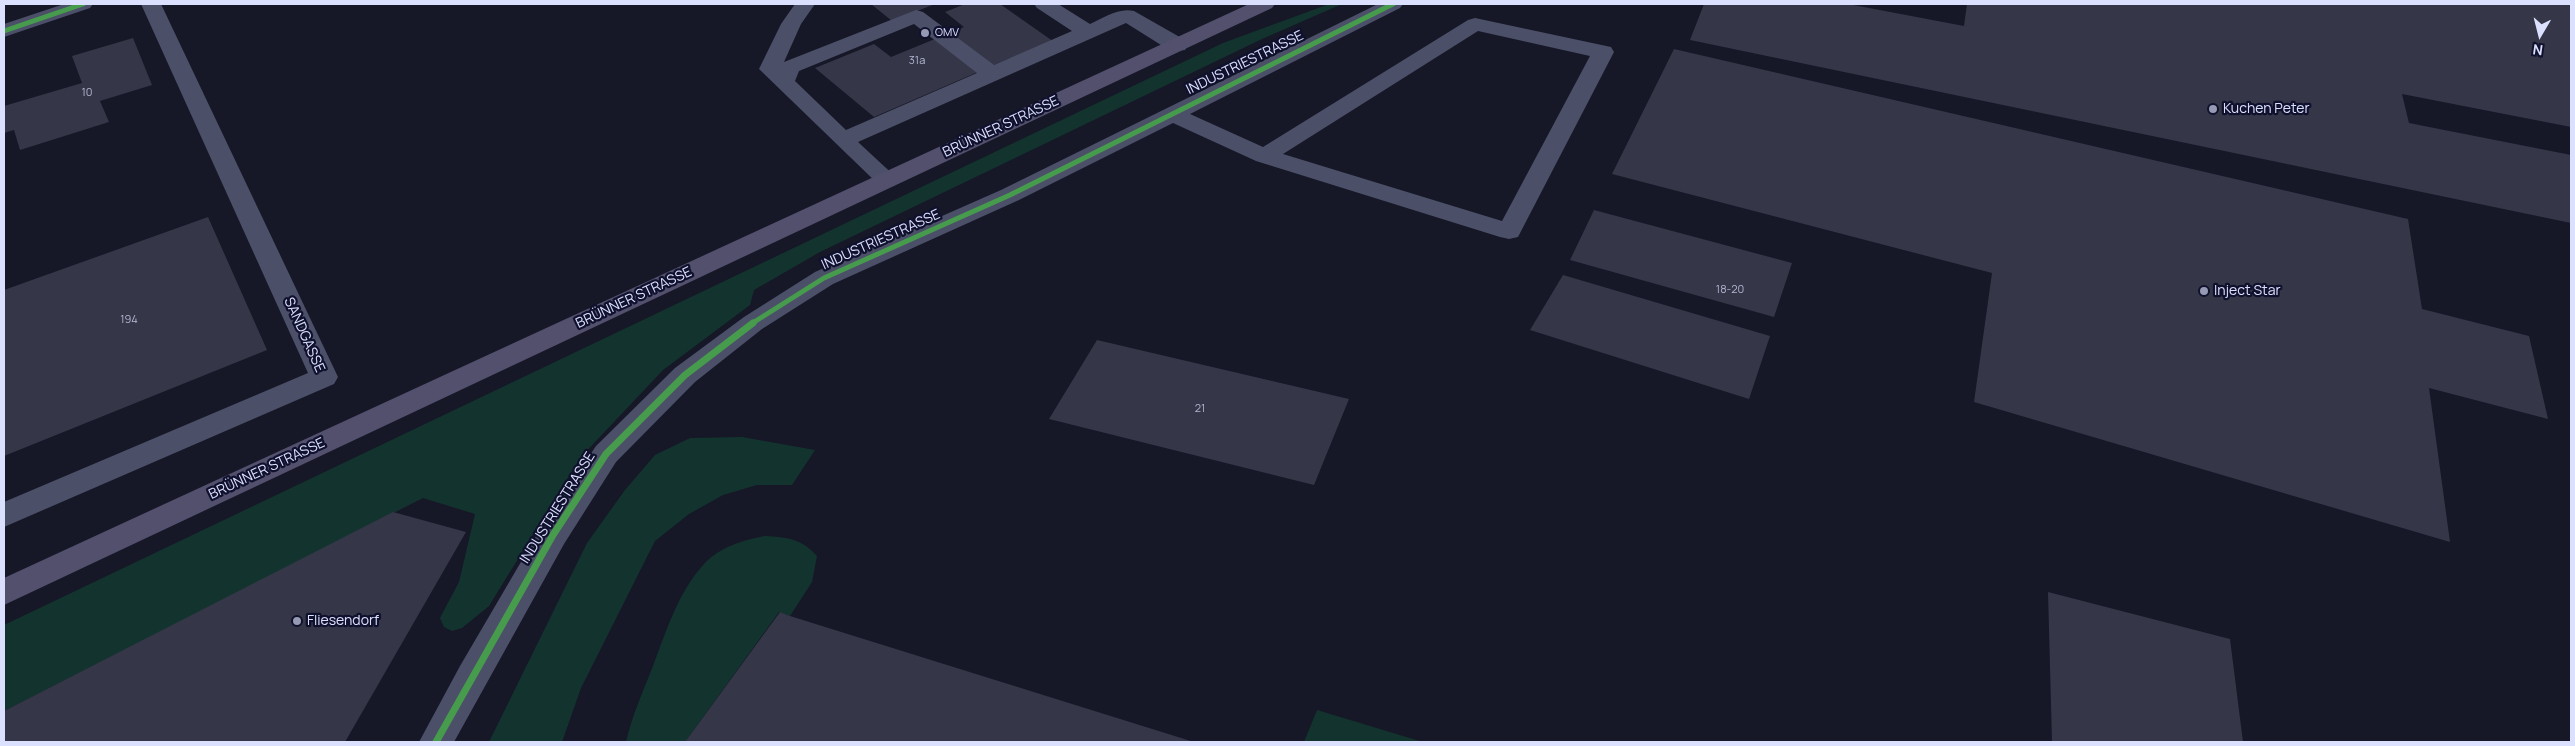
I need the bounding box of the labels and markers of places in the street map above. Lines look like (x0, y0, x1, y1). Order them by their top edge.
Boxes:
place label: OMV (935, 26, 959, 40)
marker: OMV (919, 27, 931, 39)
place label: Kuchen Peter (2223, 101, 2309, 117)
marker: Kuchen Peter (2207, 103, 2219, 115)
place label: Inject Star (2214, 283, 2280, 299)
marker: Inject Star (2198, 285, 2210, 297)
place label: Fliesendorf (307, 613, 379, 629)
marker: Fliesendorf (291, 615, 303, 627)

